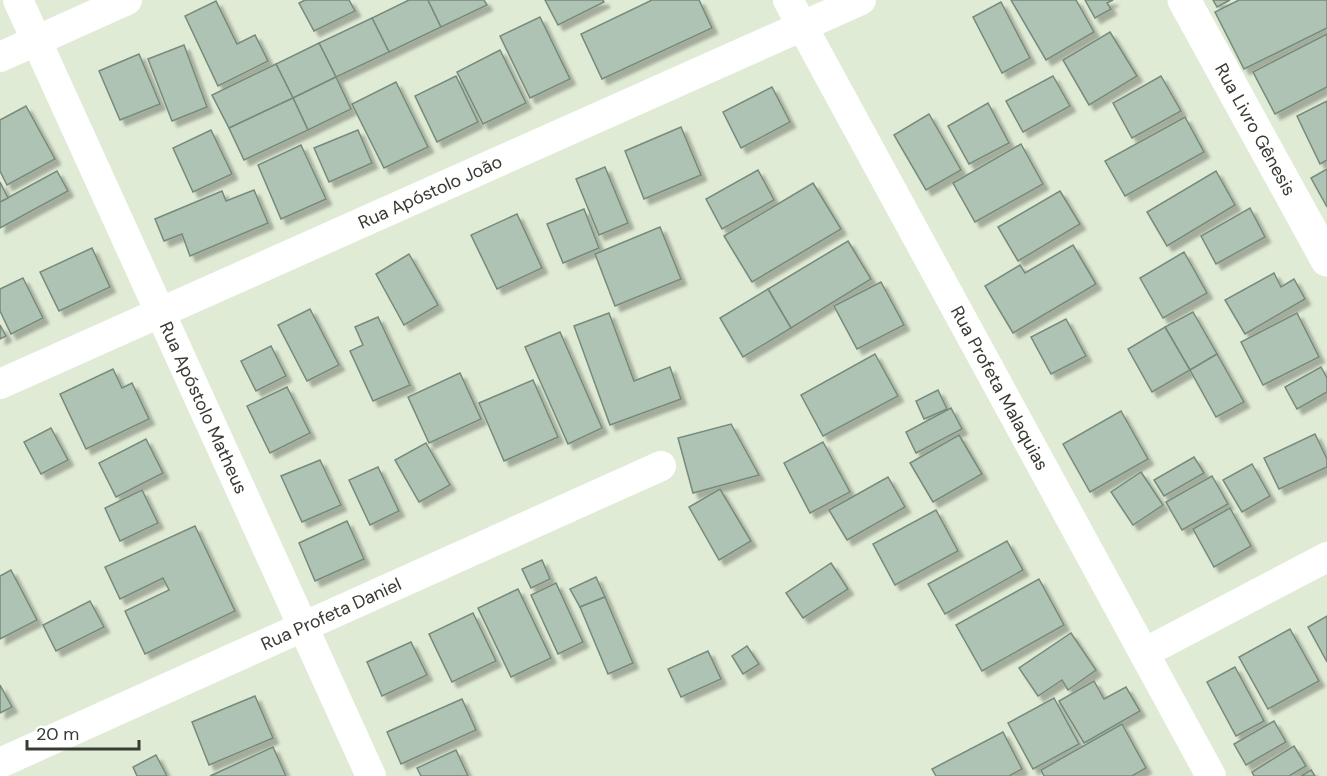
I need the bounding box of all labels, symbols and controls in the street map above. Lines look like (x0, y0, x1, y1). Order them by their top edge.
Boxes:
street label: Rua Livro Gênesis (1209, 59, 1301, 200)
street label: Rua Apóstolo João (354, 150, 506, 235)
street label: Rua Profeta Malaquias (945, 302, 1054, 475)
street label: Rua Apóstolo Matheus (154, 318, 253, 498)
street label: Rua Profeta Daniel (257, 572, 405, 656)
scale bar (27, 713, 140, 751)
text: 20 m (36, 722, 79, 746)

